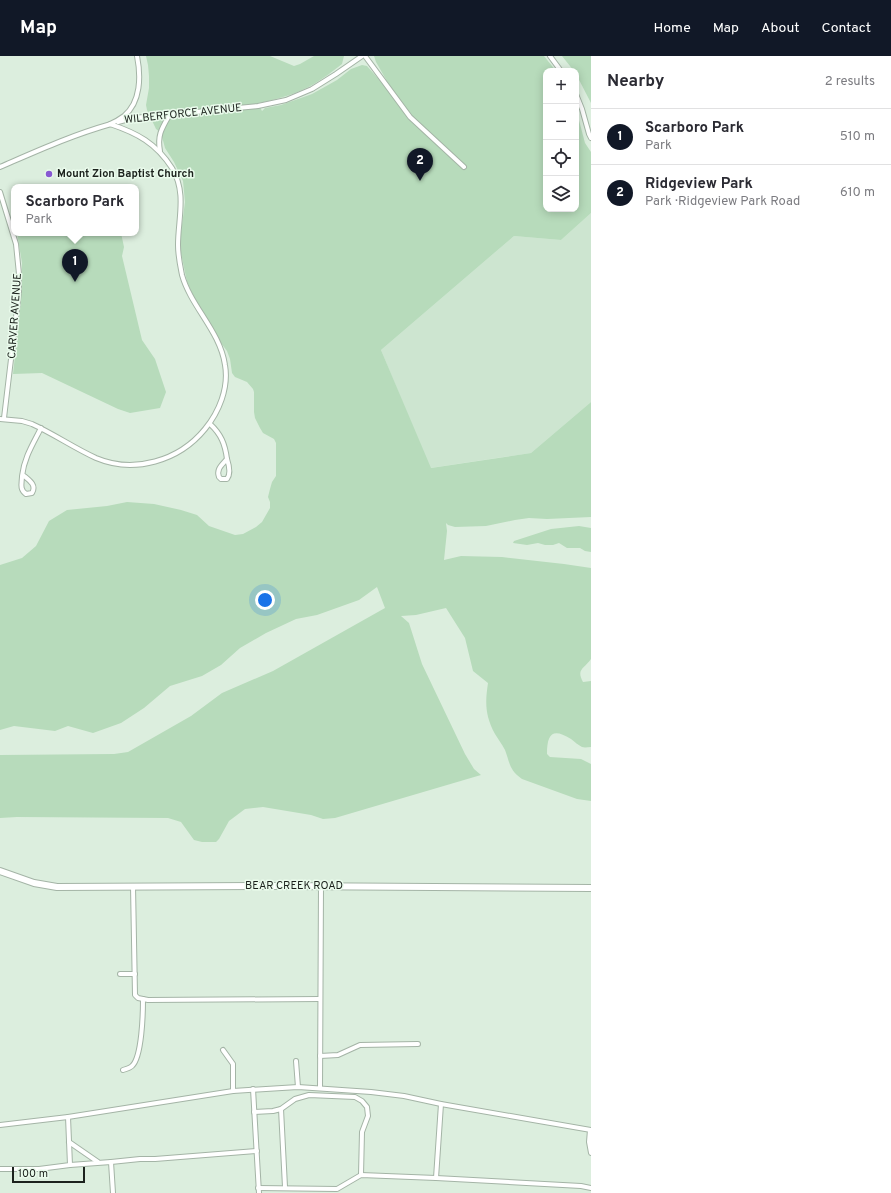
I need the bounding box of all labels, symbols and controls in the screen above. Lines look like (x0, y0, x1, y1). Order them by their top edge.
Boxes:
text: Map (20, 16, 57, 40)
text: Home (654, 20, 691, 37)
text: Map (713, 20, 739, 37)
text: About (761, 20, 800, 37)
text: Contact (822, 20, 871, 37)
map controls (543, 68, 579, 212)
button: + (543, 68, 579, 104)
text: Nearby (607, 71, 664, 93)
text: 2 results (825, 74, 875, 90)
street label: WILBERFORCE AVENUE (123, 101, 243, 127)
button: − (543, 104, 579, 140)
text: Scarboro Park (645, 119, 744, 138)
text: 1 (617, 129, 623, 145)
text: 510 m (840, 129, 875, 145)
text: Park (645, 138, 672, 154)
button: locate (543, 140, 579, 176)
pin: 2 (407, 148, 433, 181)
place label: Mount Zion Baptist Church (57, 167, 194, 181)
marker: Mount Zion Baptist Church (44, 169, 54, 179)
text: Ridgeview Park (645, 175, 753, 194)
button: layers (543, 176, 579, 212)
popup (11, 184, 139, 236)
text: 2 (616, 185, 624, 201)
text: 610 m (840, 185, 875, 201)
text: Scarboro Park (25, 193, 125, 212)
text: Park · Ridgeview Park Road (645, 194, 800, 210)
text: Park (25, 212, 52, 228)
pin: 1 (62, 249, 88, 282)
street label: CARVER AVENUE (5, 273, 25, 359)
your location (255, 590, 275, 610)
street label: BEAR CREEK ROAD (245, 879, 343, 893)
scale bar (12, 1165, 85, 1184)
text: 100 m (18, 1167, 48, 1181)

